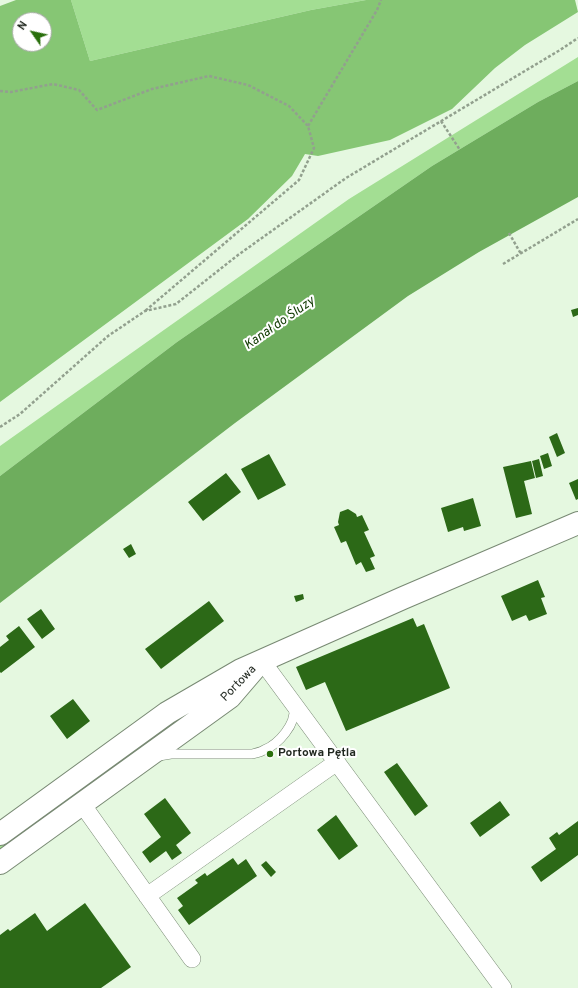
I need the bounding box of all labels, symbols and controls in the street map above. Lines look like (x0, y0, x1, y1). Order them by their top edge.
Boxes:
north arrow (12, 12, 52, 52)
text: N (15, 19, 31, 33)
water label: Kanał do Śluzy (242, 294, 318, 354)
street label: Portowa (218, 663, 260, 705)
place label: Portowa Pętla (278, 747, 356, 761)
marker: Portowa Pętla (265, 749, 275, 759)

